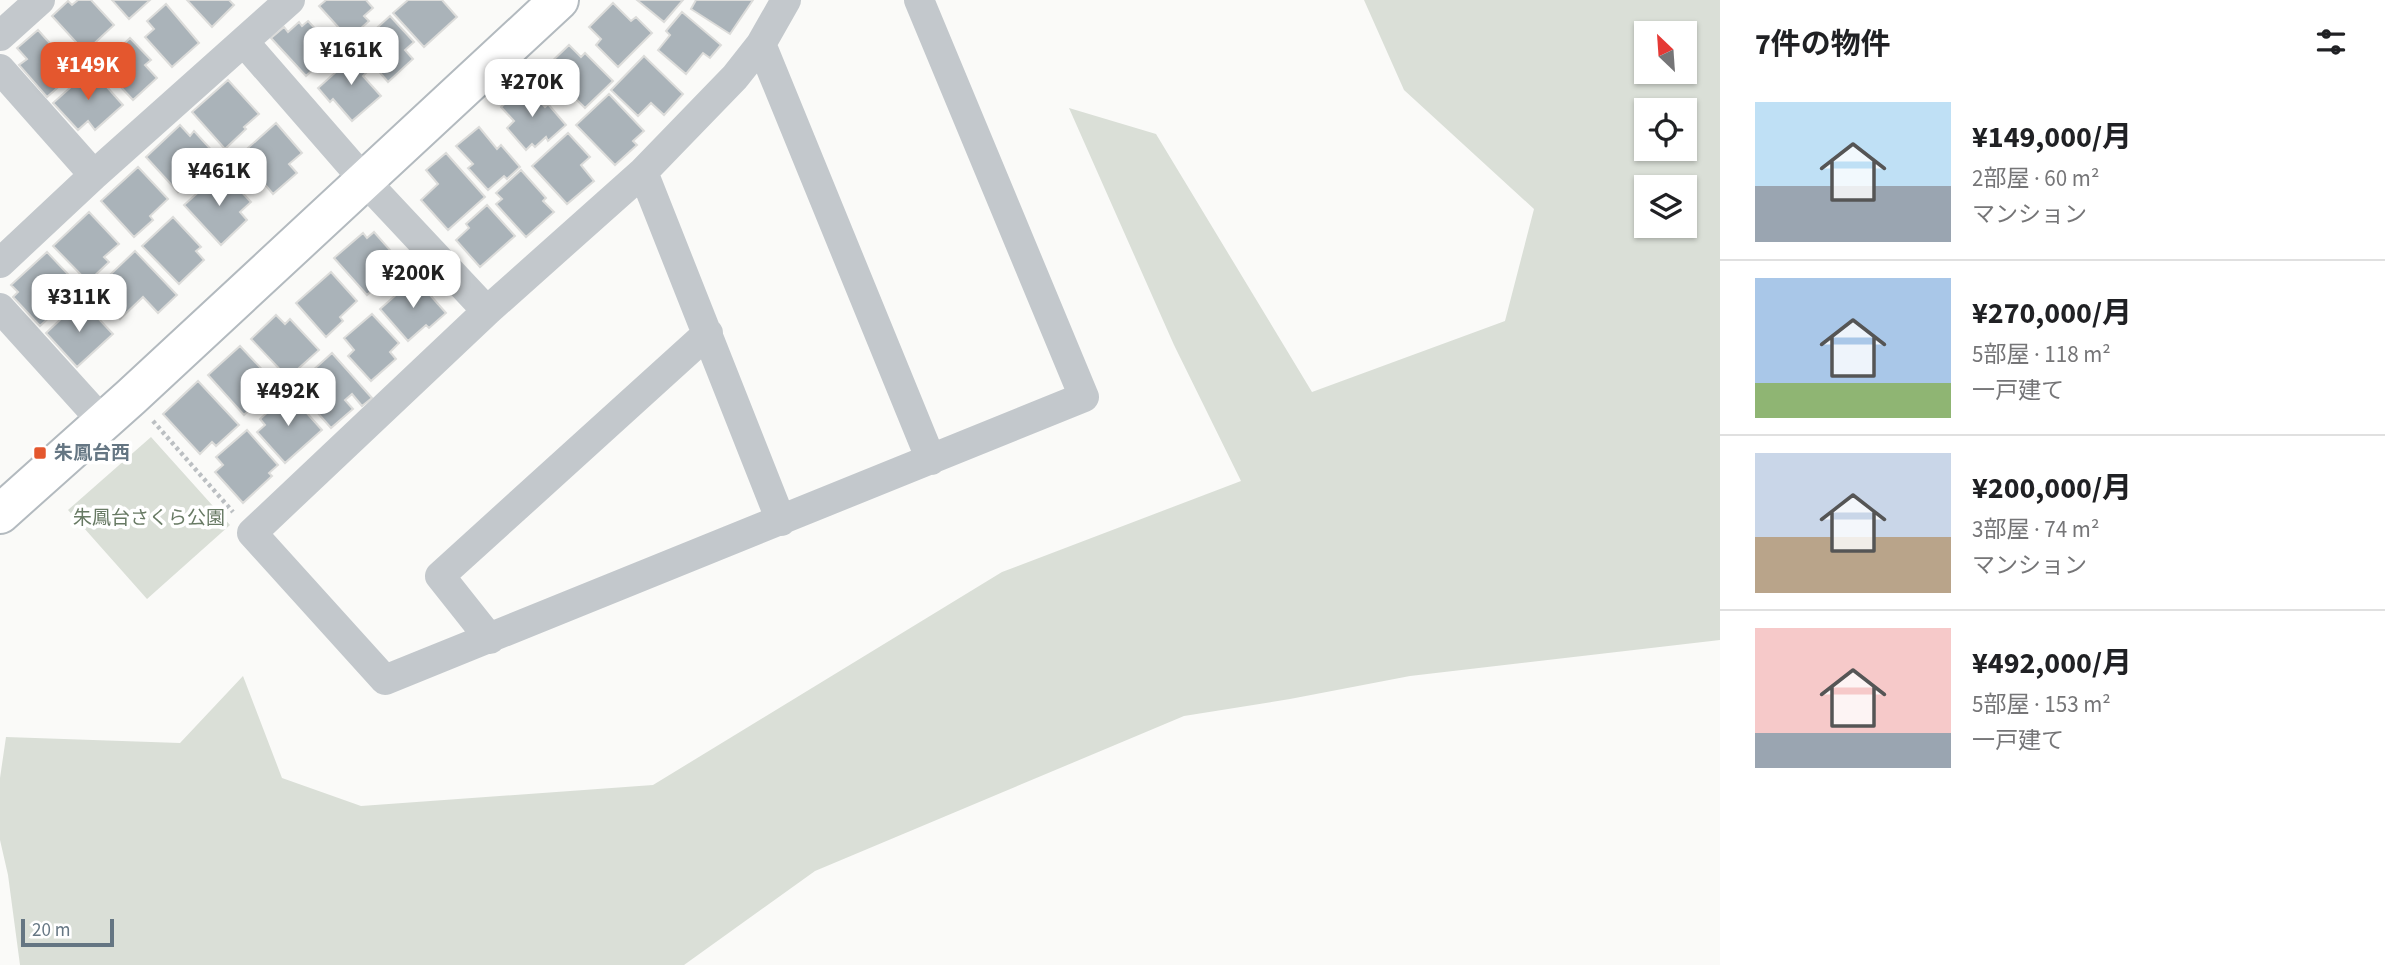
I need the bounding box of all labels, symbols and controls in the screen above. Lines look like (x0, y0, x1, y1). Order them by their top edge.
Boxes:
north arrow (1634, 21, 1698, 84)
map controls (1634, 21, 1697, 238)
text: 7件の物件 (1755, 23, 1891, 66)
icon: filters (2312, 23, 2350, 61)
pin: ¥161K (302, 28, 400, 87)
text: ¥161K (320, 33, 382, 66)
pin: ¥149K (39, 42, 137, 102)
text: ¥149K (57, 48, 119, 81)
pin: ¥270K (483, 60, 581, 119)
text: ¥270K (501, 65, 563, 98)
button: locate (1634, 98, 1697, 161)
text: ¥149,000/月 (1972, 116, 2132, 159)
icon: home (1811, 130, 1895, 214)
pin: ¥461K (170, 148, 268, 208)
text: ¥461K (188, 154, 250, 187)
text: 2部屋 · 60 m² (1972, 162, 2099, 195)
button: layers (1634, 175, 1697, 238)
text: マンション (1972, 198, 2087, 231)
pin: ¥200K (364, 250, 462, 310)
text: ¥200K (382, 256, 444, 289)
pin: ¥311K (30, 274, 128, 334)
text: ¥311K (48, 280, 110, 313)
text: ¥270,000/月 (1972, 292, 2132, 335)
icon: home (1811, 306, 1895, 390)
text: 5部屋 · 118 m² (1972, 338, 2111, 371)
pin: ¥492K (239, 368, 337, 428)
text: ¥492K (257, 374, 319, 407)
text: 一戸建て (1972, 374, 2064, 407)
place label: 朱鳳台西 (54, 440, 130, 467)
marker: 朱鳳台西 (32, 445, 48, 461)
text: ¥200,000/月 (1972, 467, 2132, 510)
icon: home (1811, 481, 1895, 565)
park label: 朱鳳台さくら公園 (73, 505, 225, 532)
text: 3部屋 · 74 m² (1972, 513, 2099, 546)
text: マンション (1972, 549, 2087, 582)
text: ¥492,000/月 (1972, 642, 2132, 685)
icon: home (1811, 656, 1895, 740)
text: 5部屋 · 153 m² (1972, 688, 2111, 721)
text: 一戸建て (1972, 724, 2064, 757)
scale bar (21, 916, 114, 948)
text: 20 m (32, 917, 70, 944)

